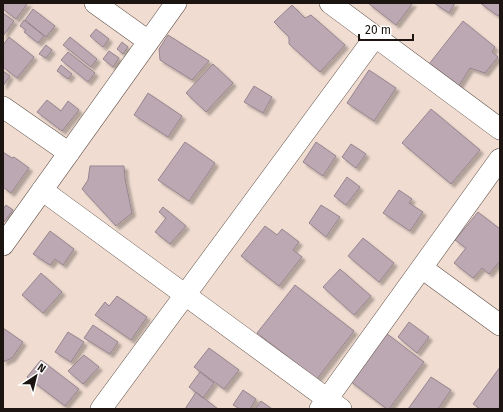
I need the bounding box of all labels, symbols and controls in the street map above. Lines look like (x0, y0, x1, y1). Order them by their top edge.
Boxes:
scale bar (359, 16, 413, 42)
text: 20 m (365, 23, 391, 37)
north arrow (16, 356, 56, 396)
text: N (35, 361, 48, 376)

